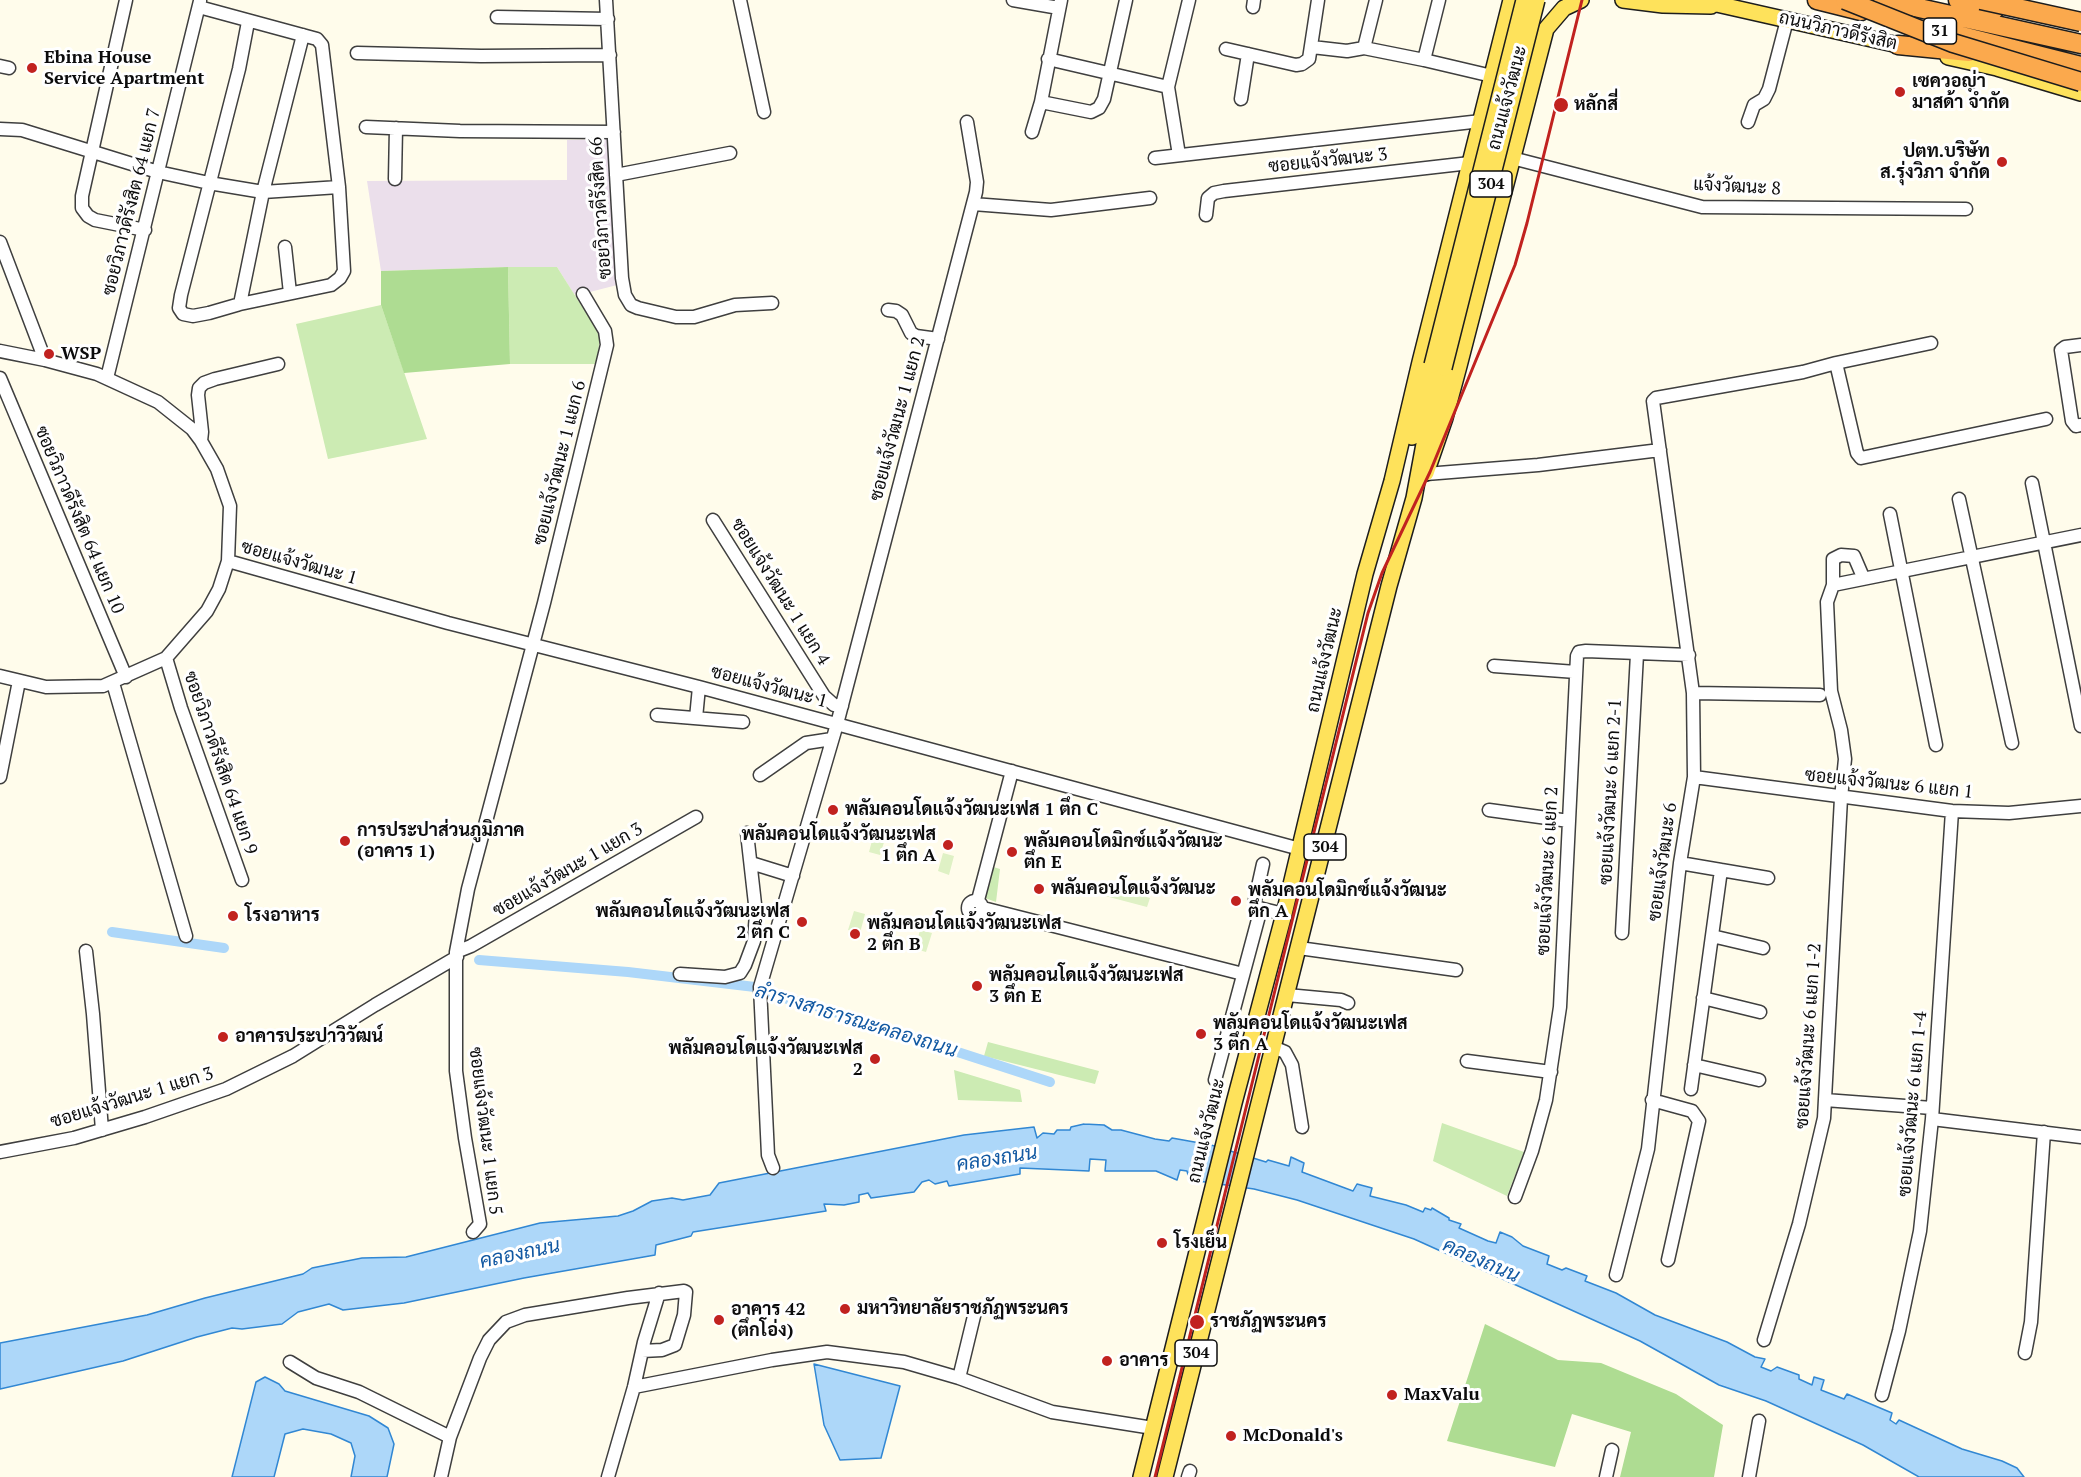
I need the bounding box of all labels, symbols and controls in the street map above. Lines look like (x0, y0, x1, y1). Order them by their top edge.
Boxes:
street label: ถนนวิภาวดีรังสิต (1777, 7, 1899, 55)
road number: 31 (1924, 18, 1956, 44)
street label: ถนนแจ้งวัฒนะ (1484, 43, 1532, 153)
place label: Ebina House Service Apartment (44, 47, 204, 90)
marker: Ebina House Service Apartment (25, 61, 39, 75)
place label: เซควอญ่า มาสด้า จำกัด (1912, 71, 2010, 113)
marker: เซควอญ่า มาสด้า จำกัด (1893, 85, 1907, 99)
place label: หลักสี่ (1574, 94, 1618, 116)
marker: หลักสี่ (1552, 96, 1570, 114)
street label: ซอยวิภาวดีรังสิต 64 แยก 7 (98, 106, 166, 298)
street label: ซอยวิภาวดีรังสิต 66 (585, 136, 617, 280)
place label: ปตท.บริษัท ส.รุ่งวิภา จำกัด (1880, 141, 1990, 184)
street label: ซอยแจ้งวัฒนะ 3 (1267, 144, 1389, 178)
marker: ปตท.บริษัท ส.รุ่งวิภา จำกัด (1995, 155, 2009, 169)
road number: 304 (1470, 171, 1512, 197)
street label: แจ้งวัฒนะ 8 (1693, 174, 1781, 200)
street label: ซอยแจ้งวัฒนะ 1 แยก 2 (866, 334, 930, 504)
place label: WSP (61, 343, 101, 365)
marker: WSP (42, 347, 56, 361)
street label: ซอยแจ้งวัฒนะ 1 แยก 6 (529, 378, 591, 548)
street label: ซอยวิภาวดีรังสิต 64 แยก 10 (30, 423, 128, 617)
street label: ซอยแจ้งวัฒนะ 1 แยก 4 (726, 515, 834, 669)
street label: ซอยแจ้งวัฒนะ 1 (238, 536, 360, 590)
street label: ถนนแจ้งวัฒนะ (1302, 605, 1348, 715)
street label: ซอยแจ้งวัฒนะ 1 (708, 661, 830, 713)
street label: ซอยวิภาวดีรังสิต 64 แยก 9 (179, 669, 261, 857)
street label: ซอยแจ้งวัฒนะ 6 แยก 2-1 (1595, 698, 1627, 886)
street label: ซอยแจ้งวัฒนะ 6 แยก 1 (1804, 764, 1974, 804)
street label: ซอยแจ้งวัฒนะ 6 แยก 2 (1533, 786, 1563, 956)
place label: พลัมคอนโดแจ้งวัฒนะเฟส 1 ตึก C (845, 799, 1098, 821)
street label: ซอยแจ้งวัฒนะ 6 (1644, 801, 1682, 923)
marker: พลัมคอนโดแจ้งวัฒนะเฟส 1 ตึก C (826, 803, 840, 817)
street label: ซอยแจ้งวัฒนะ 1 แยก 3 (489, 818, 647, 922)
place label: การประปาส่วนภูมิภาค (อาคาร 1) (357, 820, 525, 862)
place label: พลัมคอนโดแจ้งวัฒนะเฟส 1 ตึก A (741, 824, 936, 866)
place label: พลัมคอนโดมิกซ์แจ้งวัฒนะ ตึก E (1024, 831, 1223, 874)
marker: การประปาส่วนภูมิภาค (อาคาร 1) (338, 834, 352, 848)
road number: 304 (1304, 834, 1346, 860)
marker: พลัมคอนโดแจ้งวัฒนะเฟส 1 ตึก A (941, 838, 955, 852)
marker: พลัมคอนโดมิกซ์แจ้งวัฒนะ ตึก E (1005, 845, 1019, 859)
place label: พลัมคอนโดแจ้งวัฒนะ (1051, 878, 1216, 900)
place label: พลัมคอนโดมิกซ์แจ้งวัฒนะ ตึก A (1248, 880, 1447, 922)
marker: พลัมคอนโดแจ้งวัฒนะ (1032, 882, 1046, 896)
marker: พลัมคอนโดมิกซ์แจ้งวัฒนะ ตึก A (1229, 894, 1243, 908)
place label: พลัมคอนโดแจ้งวัฒนะเฟส 2 ตึก C (595, 901, 790, 944)
place label: โรงอาหาร (245, 905, 320, 927)
marker: โรงอาหาร (226, 909, 240, 923)
place label: พลัมคอนโดแจ้งวัฒนะเฟส 2 ตึก B (867, 913, 1062, 956)
marker: พลัมคอนโดแจ้งวัฒนะเฟส 2 ตึก C (795, 915, 809, 929)
marker: พลัมคอนโดแจ้งวัฒนะเฟส 2 ตึก B (848, 927, 862, 941)
street label: ซอยแจ้งวัฒนะ 6 แยก 1-2 (1792, 942, 1826, 1130)
place label: พลัมคอนโดแจ้งวัฒนะเฟส 3 ตึก E (989, 965, 1184, 1008)
water label: ลำรางสาธารณะคลองถนน (752, 979, 960, 1063)
marker: พลัมคอนโดแจ้งวัฒนะเฟส 3 ตึก E (970, 979, 984, 993)
street label: ซอยแจ้งวัฒนะ 6 แยก 1-4 (1894, 1010, 1932, 1198)
place label: พลัมคอนโดแจ้งวัฒนะเฟส 3 ตึก A (1213, 1013, 1408, 1056)
place label: อาคารประปาวิวัฒน์ (235, 1026, 383, 1048)
marker: พลัมคอนโดแจ้งวัฒนะเฟส 3 ตึก A (1194, 1027, 1208, 1041)
marker: อาคารประปาวิวัฒน์ (216, 1030, 230, 1044)
place label: พลัมคอนโดแจ้งวัฒนะเฟส 2 (668, 1038, 863, 1080)
street label: ซอยแจ้งวัฒนะ 1 แยก 5 (464, 1046, 506, 1216)
marker: พลัมคอนโดแจ้งวัฒนะเฟส 2 (868, 1052, 882, 1066)
street label: ซอยแจ้งวัฒนะ 1 แยก 3 (48, 1063, 216, 1133)
street label: ถนนแจ้งวัฒนะ (1184, 1076, 1230, 1186)
water label: คลองถนน (955, 1141, 1039, 1177)
place label: โรงเย็น (1174, 1232, 1227, 1254)
water label: คลองถนน (1439, 1233, 1523, 1289)
water label: คลองถนน (478, 1234, 562, 1274)
marker: โรงเย็น (1155, 1236, 1169, 1250)
place label: มหาวิทยาลัยราชภัฏพระนคร (857, 1298, 1068, 1320)
place label: อาคาร 42 (ตึกโอ่ง) (731, 1299, 806, 1342)
marker: มหาวิทยาลัยราชภัฏพระนคร (838, 1302, 852, 1316)
place label: ราชภัฏพระนคร (1210, 1311, 1326, 1333)
marker: อาคาร 42 (ตึกโอ่ง) (712, 1313, 726, 1327)
marker: ราชภัฏพระนคร (1188, 1313, 1206, 1331)
road number: 304 (1175, 1340, 1217, 1366)
place label: อาคาร (1119, 1350, 1168, 1372)
marker: อาคาร (1100, 1354, 1114, 1368)
place label: MaxValu (1404, 1384, 1480, 1406)
marker: MaxValu (1385, 1388, 1399, 1402)
place label: McDonald's (1243, 1425, 1343, 1447)
marker: McDonald's (1224, 1429, 1238, 1443)

